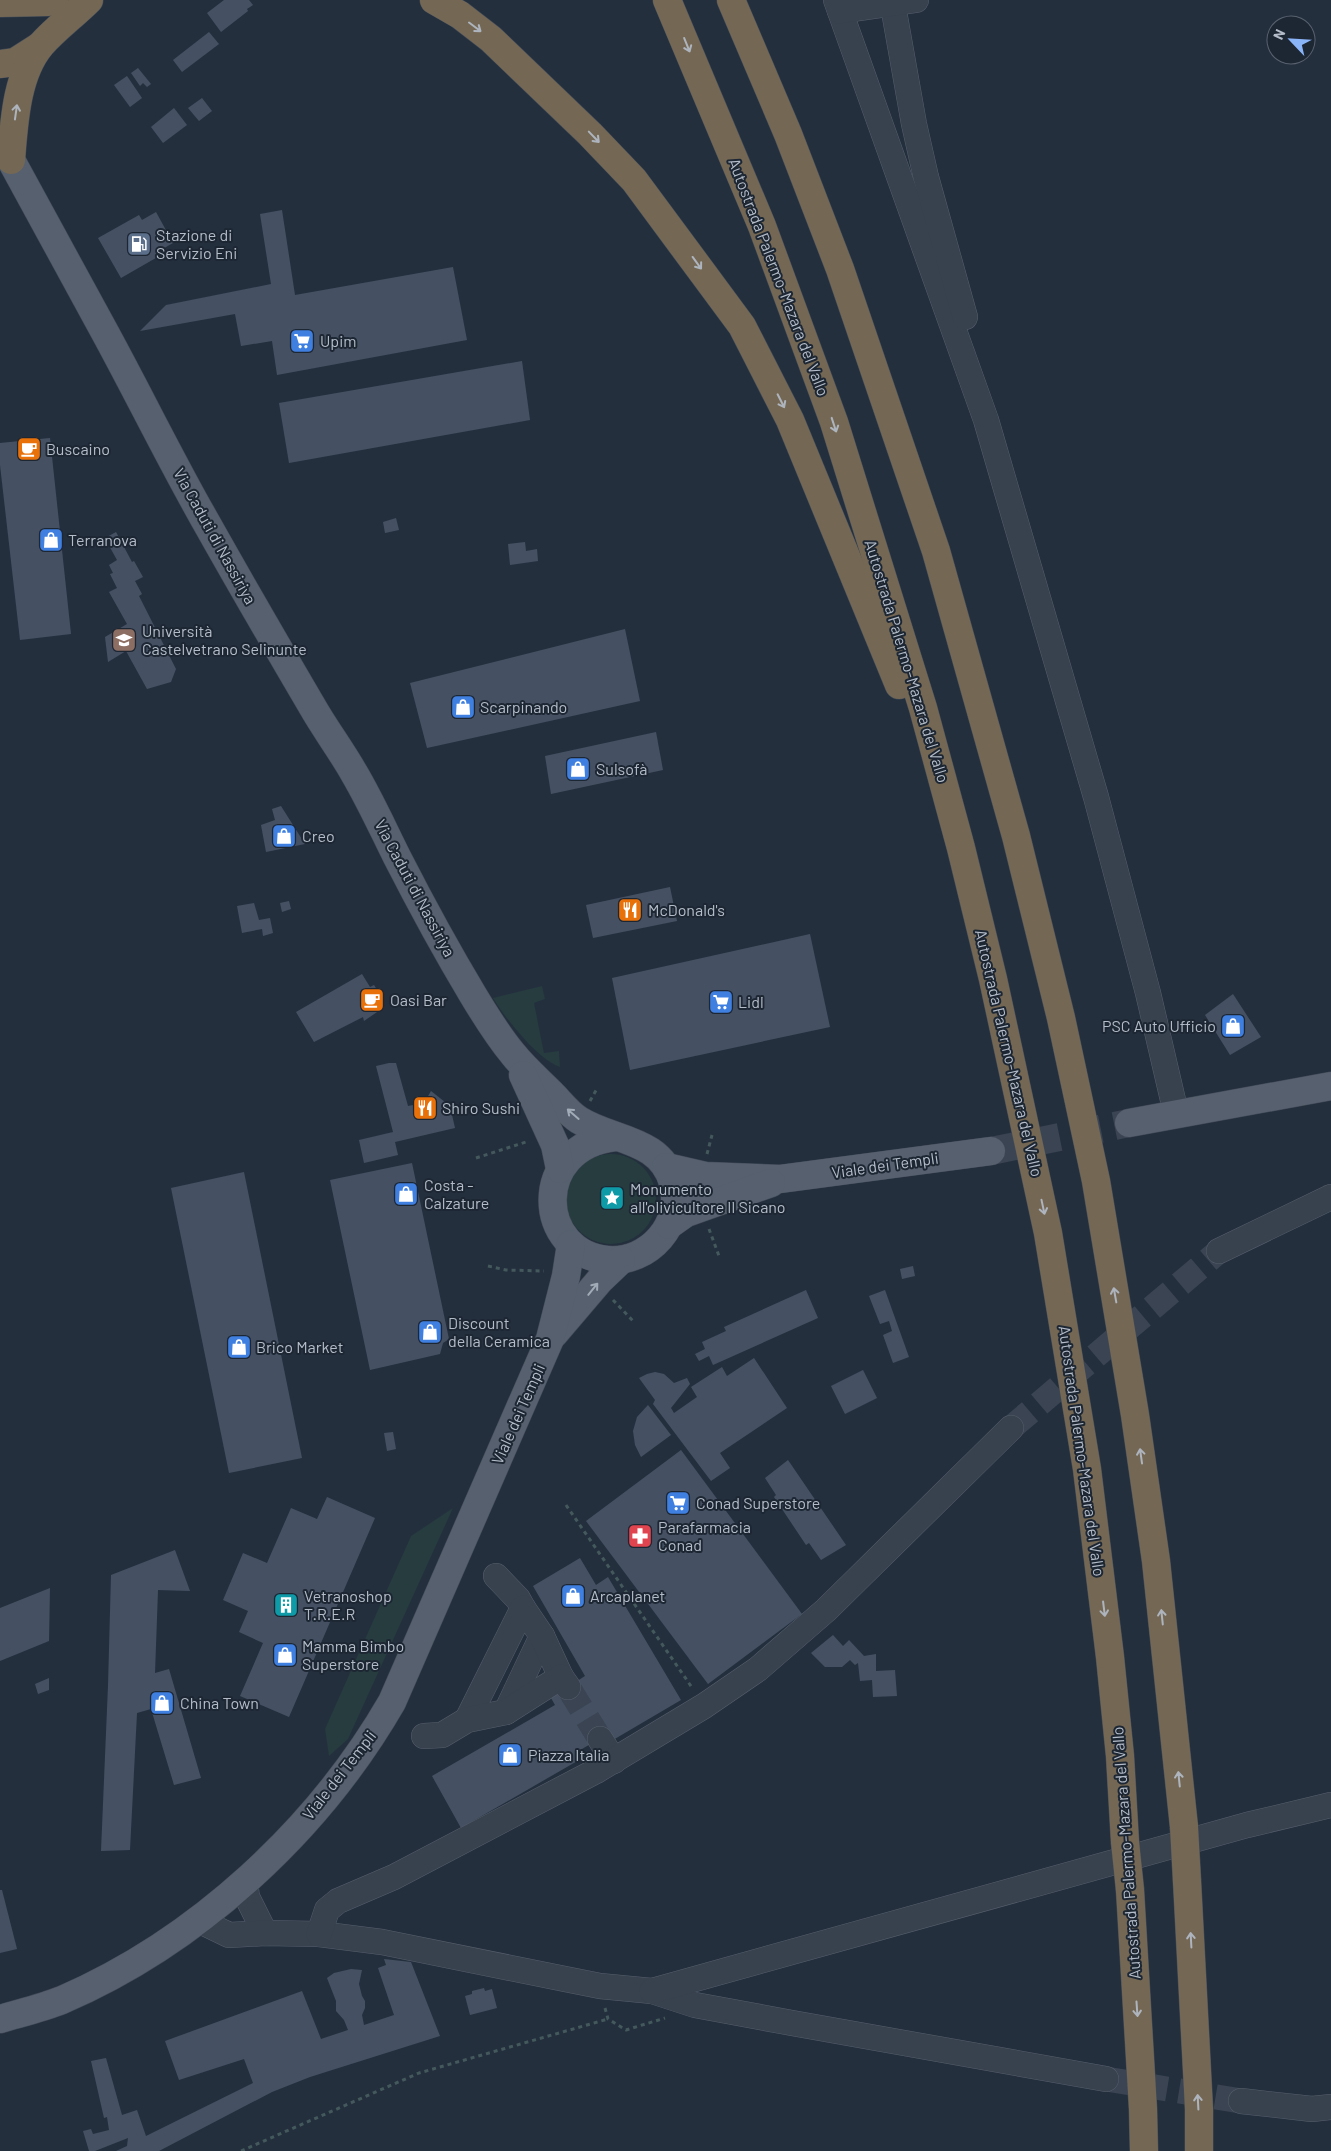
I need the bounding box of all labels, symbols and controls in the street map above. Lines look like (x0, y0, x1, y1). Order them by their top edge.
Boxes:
north arrow (1266, 15, 1316, 65)
one-way arrow (468, 21, 481, 32)
text: N (1269, 26, 1288, 42)
one-way arrow (683, 37, 692, 52)
one-way arrow (11, 104, 21, 120)
one-way arrow (588, 131, 600, 144)
street label: Autostrada Palermo-Mazara del Vallo (725, 155, 834, 398)
place label: Stazione di Servizio Eni (156, 225, 237, 262)
fuel station icon: Stazione di Servizio Eni (126, 231, 152, 257)
one-way arrow (691, 256, 702, 269)
supermarket icon: Upim (289, 328, 315, 354)
place label: Upim (320, 331, 357, 350)
one-way arrow (776, 394, 786, 409)
one-way arrow (830, 416, 840, 432)
cafe icon: Buscaino (16, 436, 42, 462)
place label: Buscaino (46, 439, 110, 458)
street label: Via Caduti di Nassiriya (170, 464, 261, 607)
shop icon: Terranova (38, 527, 64, 553)
place label: Terranova (68, 530, 137, 549)
street label: Autostrada Palermo-Mazara del Vallo (861, 537, 954, 785)
place label: Università Castelvetrano Selinunte (142, 621, 307, 658)
school or university icon: Università Castelvetrano Selinunte (111, 627, 137, 653)
shop icon: Scarpinando (450, 694, 476, 720)
place label: Scarpinando (480, 697, 567, 716)
shop icon: Sulsofà (565, 756, 591, 782)
place label: Sulsofà (596, 759, 648, 778)
street label: Via Caduti di Nassiriya (371, 816, 460, 960)
shop icon: Creo (271, 823, 297, 849)
place label: Creo (302, 826, 335, 845)
restaurant icon: McDonald's (617, 897, 643, 923)
place label: McDonald's (648, 900, 725, 919)
street label: Autostrada Palermo-Mazara del Vallo (972, 927, 1047, 1178)
cafe icon: Oasi Bar (359, 987, 385, 1013)
supermarket icon: Lidl (708, 989, 734, 1015)
place label: Oasi Bar (390, 990, 447, 1009)
place label: Lidl (738, 992, 764, 1011)
shop icon: PSC Auto Ufficio (1220, 1013, 1246, 1039)
place label: PSC Auto Ufficio (1102, 1016, 1216, 1035)
restaurant icon: Shiro Sushi (412, 1095, 438, 1121)
place label: Shiro Sushi (442, 1098, 520, 1117)
one-way arrow (566, 1109, 579, 1120)
street label: Viale dei Templi (830, 1148, 940, 1181)
place label: Costa - Calzature (424, 1175, 489, 1212)
place label: Monumento all'olivicultore Il Sicano (630, 1179, 786, 1216)
shop icon: Costa - Calzature (393, 1181, 419, 1207)
place icon: Monumento all'olivicultore Il Sicano (599, 1185, 625, 1211)
one-way arrow (1039, 1198, 1048, 1214)
one-way arrow (587, 1282, 598, 1295)
one-way arrow (1110, 1288, 1120, 1304)
place label: Discount della Ceramica (448, 1313, 550, 1350)
shop icon: Discount della Ceramica (417, 1319, 443, 1345)
street label: Autostrada Palermo-Mazara del Vallo (1055, 1324, 1110, 1578)
shop icon: Brico Market (226, 1334, 252, 1360)
place label: Brico Market (256, 1337, 344, 1356)
street label: Viale dei Templi (487, 1361, 548, 1467)
one-way arrow (1136, 1448, 1146, 1464)
supermarket icon: Conad Superstore (665, 1490, 691, 1516)
place label: Conad Superstore (696, 1493, 820, 1512)
place label: Parafarmacia Conad (658, 1517, 751, 1554)
pharmacy icon: Parafarmacia Conad (627, 1523, 653, 1549)
shop icon: Arcaplanet (560, 1583, 586, 1609)
place label: Vetranoshop T.R.E.R (304, 1586, 392, 1623)
place label: Arcaplanet (590, 1586, 665, 1605)
building icon: Vetranoshop T.R.E.R (273, 1592, 299, 1618)
one-way arrow (1099, 1601, 1109, 1617)
one-way arrow (1157, 1609, 1167, 1625)
place label: Mamma Bimbo Superstore (302, 1636, 404, 1673)
shop icon: Mamma Bimbo Superstore (272, 1642, 298, 1668)
shop icon: China Town (149, 1690, 175, 1716)
place label: China Town (180, 1693, 259, 1712)
street label: Viale dei Templi (298, 1726, 379, 1823)
street label: Autostrada Palermo-Mazara del Vallo (1107, 1726, 1144, 1980)
shop icon: Piazza Italia (497, 1742, 523, 1768)
place label: Piazza Italia (528, 1745, 609, 1764)
one-way arrow (1174, 1771, 1184, 1787)
one-way arrow (1186, 1932, 1195, 1948)
one-way arrow (1133, 2001, 1142, 2017)
one-way arrow (1194, 2095, 1203, 2111)

